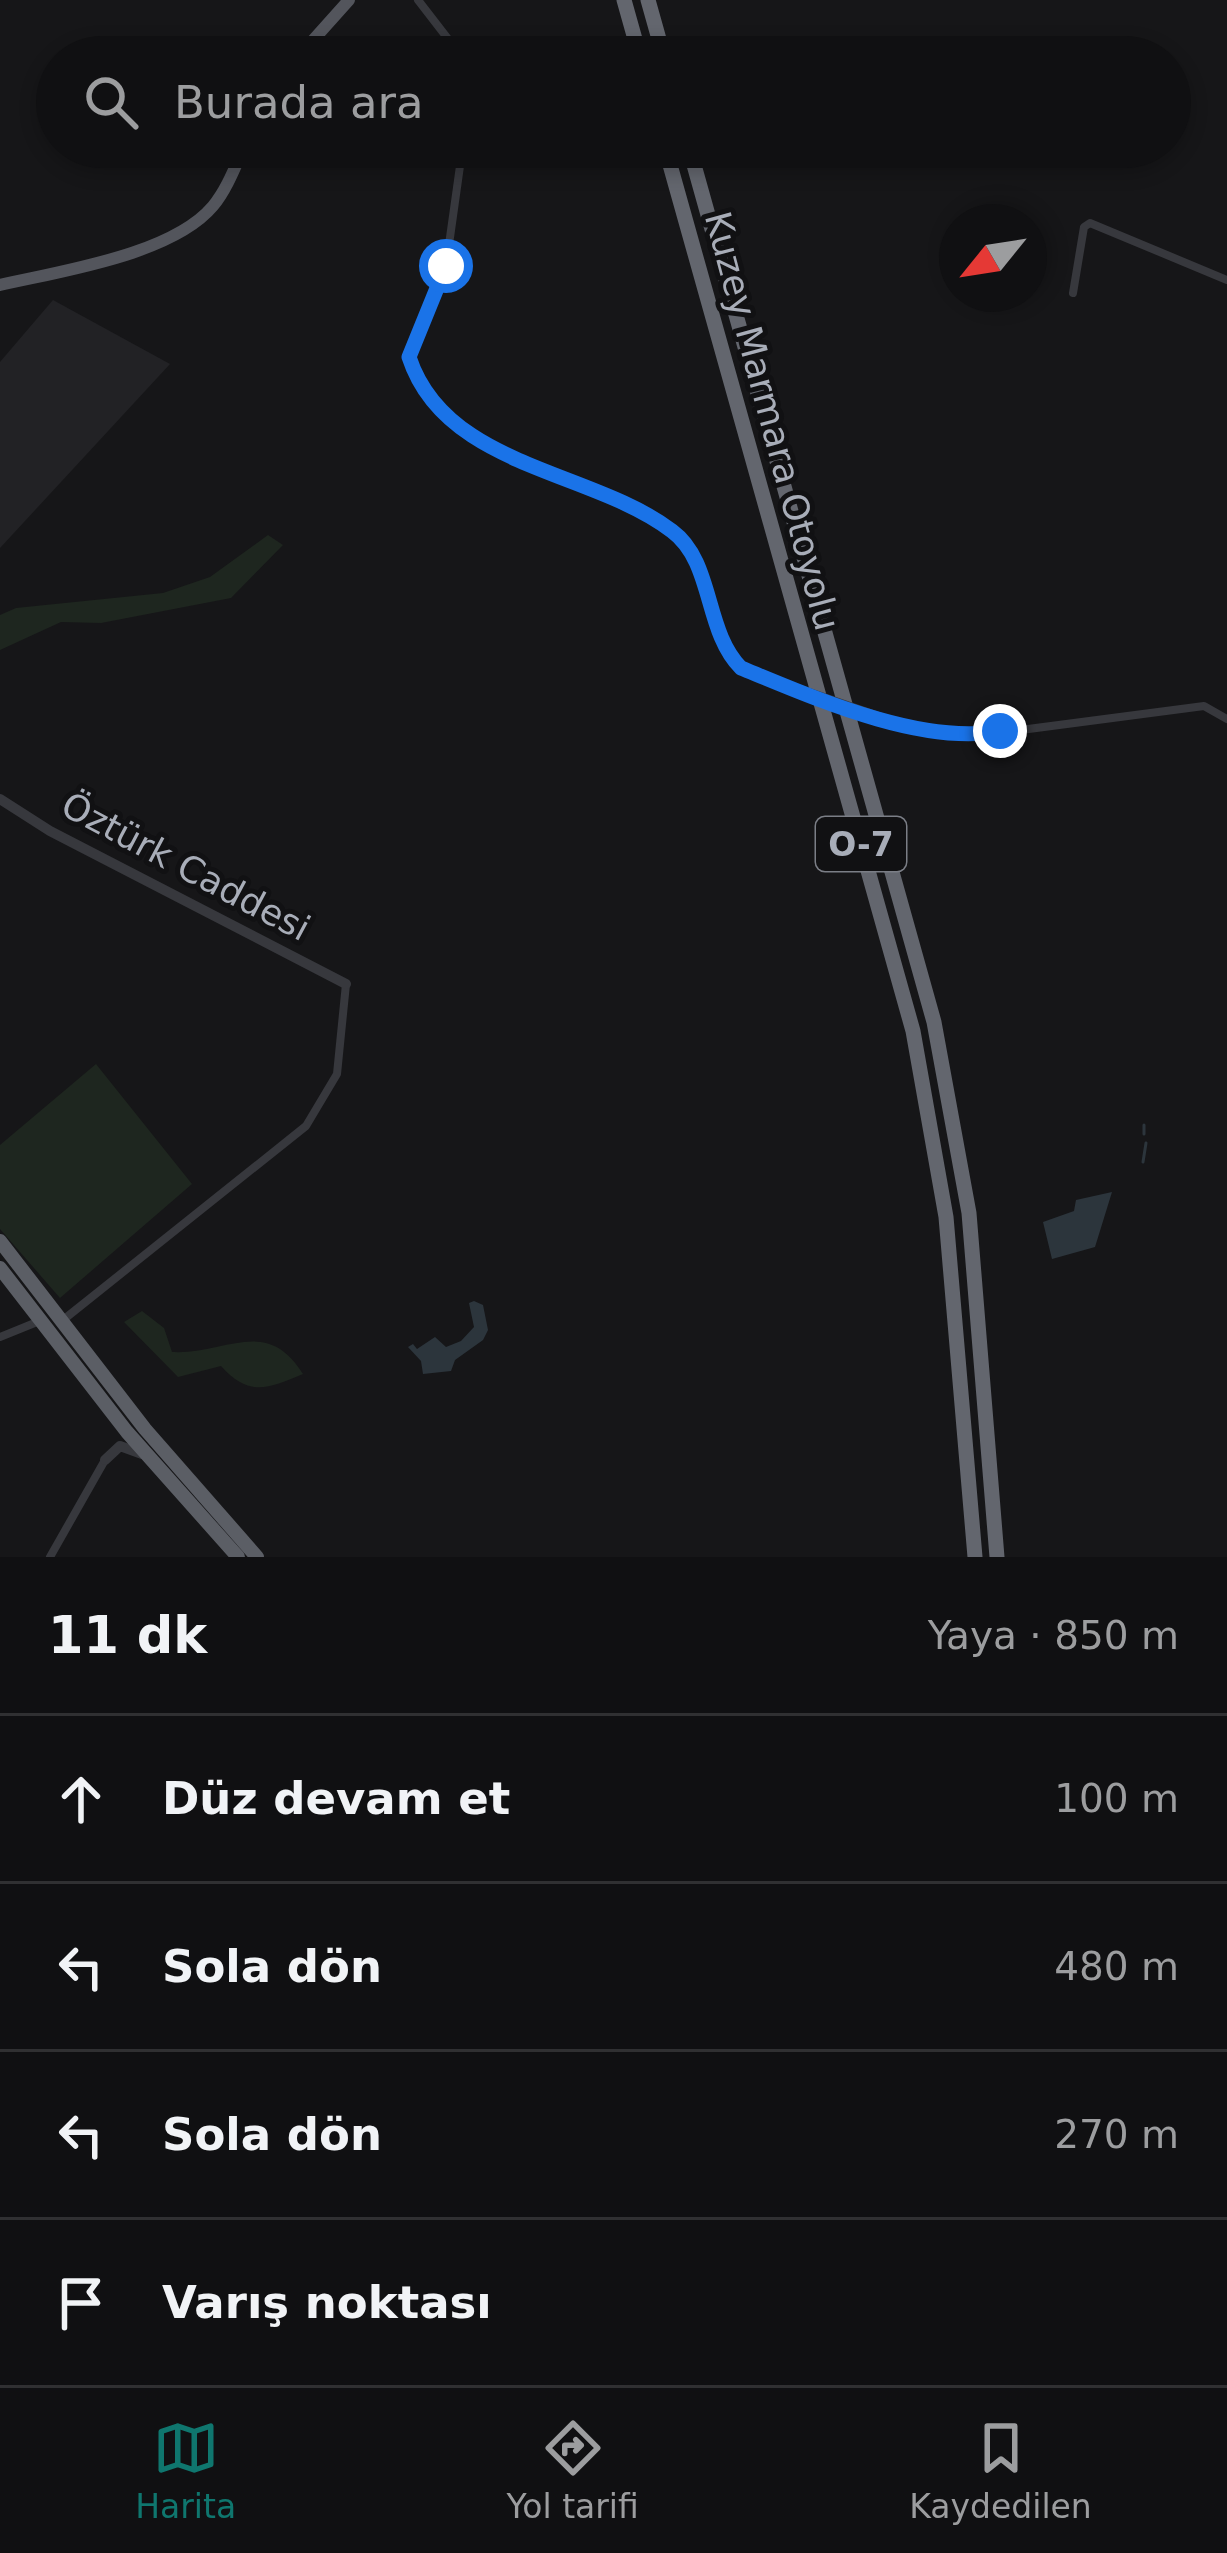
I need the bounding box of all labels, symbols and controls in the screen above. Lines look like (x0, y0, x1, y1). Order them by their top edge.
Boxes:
search box (36, 36, 1191, 168)
icon: search (78, 69, 144, 135)
text: Burada ara (174, 76, 424, 129)
north arrow (939, 204, 1047, 312)
street label: Kuzey Marmara Otoyolu (697, 207, 848, 635)
route start (419, 239, 473, 293)
route end (973, 704, 1027, 758)
street label: Öztürk Caddesi (55, 784, 317, 949)
road number: O-7 (816, 817, 906, 871)
text: 11 dk (48, 1606, 207, 1665)
text: Yaya · 850 m (928, 1613, 1179, 1658)
icon: ahead (48, 1766, 114, 1832)
text: Düz devam et (162, 1772, 510, 1825)
text: 100 m (1054, 1776, 1179, 1821)
icon: left (48, 1934, 114, 2000)
text: Sola dön (162, 1940, 382, 1993)
text: 480 m (1054, 1944, 1179, 1989)
icon: left (48, 2102, 114, 2168)
text: Sola dön (162, 2108, 382, 2161)
text: 270 m (1054, 2112, 1179, 2157)
icon: arrive (48, 2270, 114, 2336)
text: Varış noktası (162, 2276, 492, 2329)
tab: Harita (135, 2415, 236, 2526)
tab: Yol tarifi (507, 2415, 639, 2526)
tab: Kaydedilen (909, 2415, 1092, 2526)

